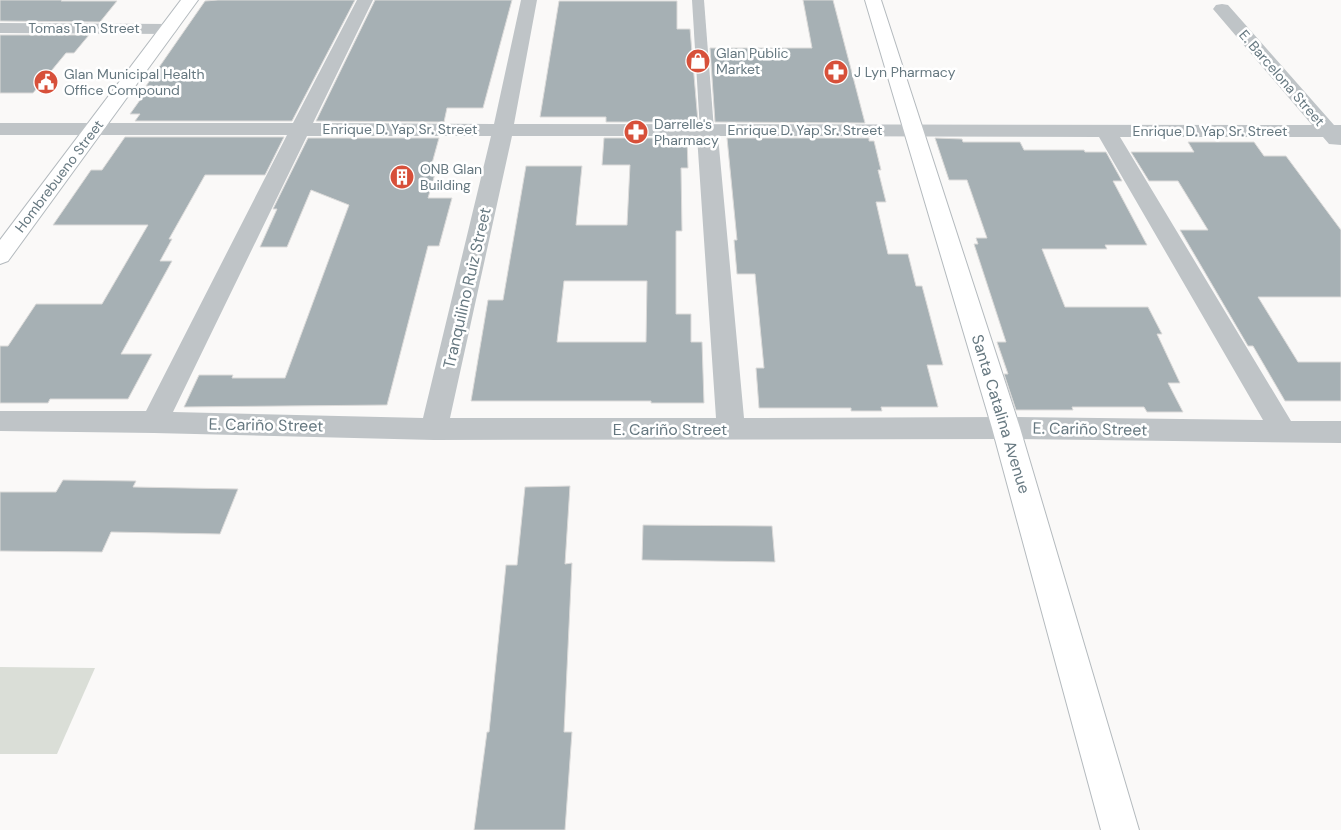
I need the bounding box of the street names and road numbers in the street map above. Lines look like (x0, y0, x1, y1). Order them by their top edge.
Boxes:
street label: Tomas Tan Street (28, 19, 140, 37)
street label: E. Barcelona Street (1235, 26, 1329, 130)
street label: Hombrebueno Street (11, 116, 107, 236)
street label: Enrique D. Yap Sr. Street (323, 120, 477, 138)
street label: Enrique D. Yap Sr. Street (728, 121, 882, 139)
street label: Enrique D. Yap Sr. Street (1133, 122, 1287, 140)
street label: Tranquilino Ruiz Street (438, 205, 496, 371)
street label: Santa Catalina Avenue (967, 332, 1035, 496)
street label: E. Cariño Street (208, 414, 324, 436)
street label: E. Cariño Street (1032, 418, 1148, 440)
street label: E. Cariño Street (613, 419, 727, 440)

